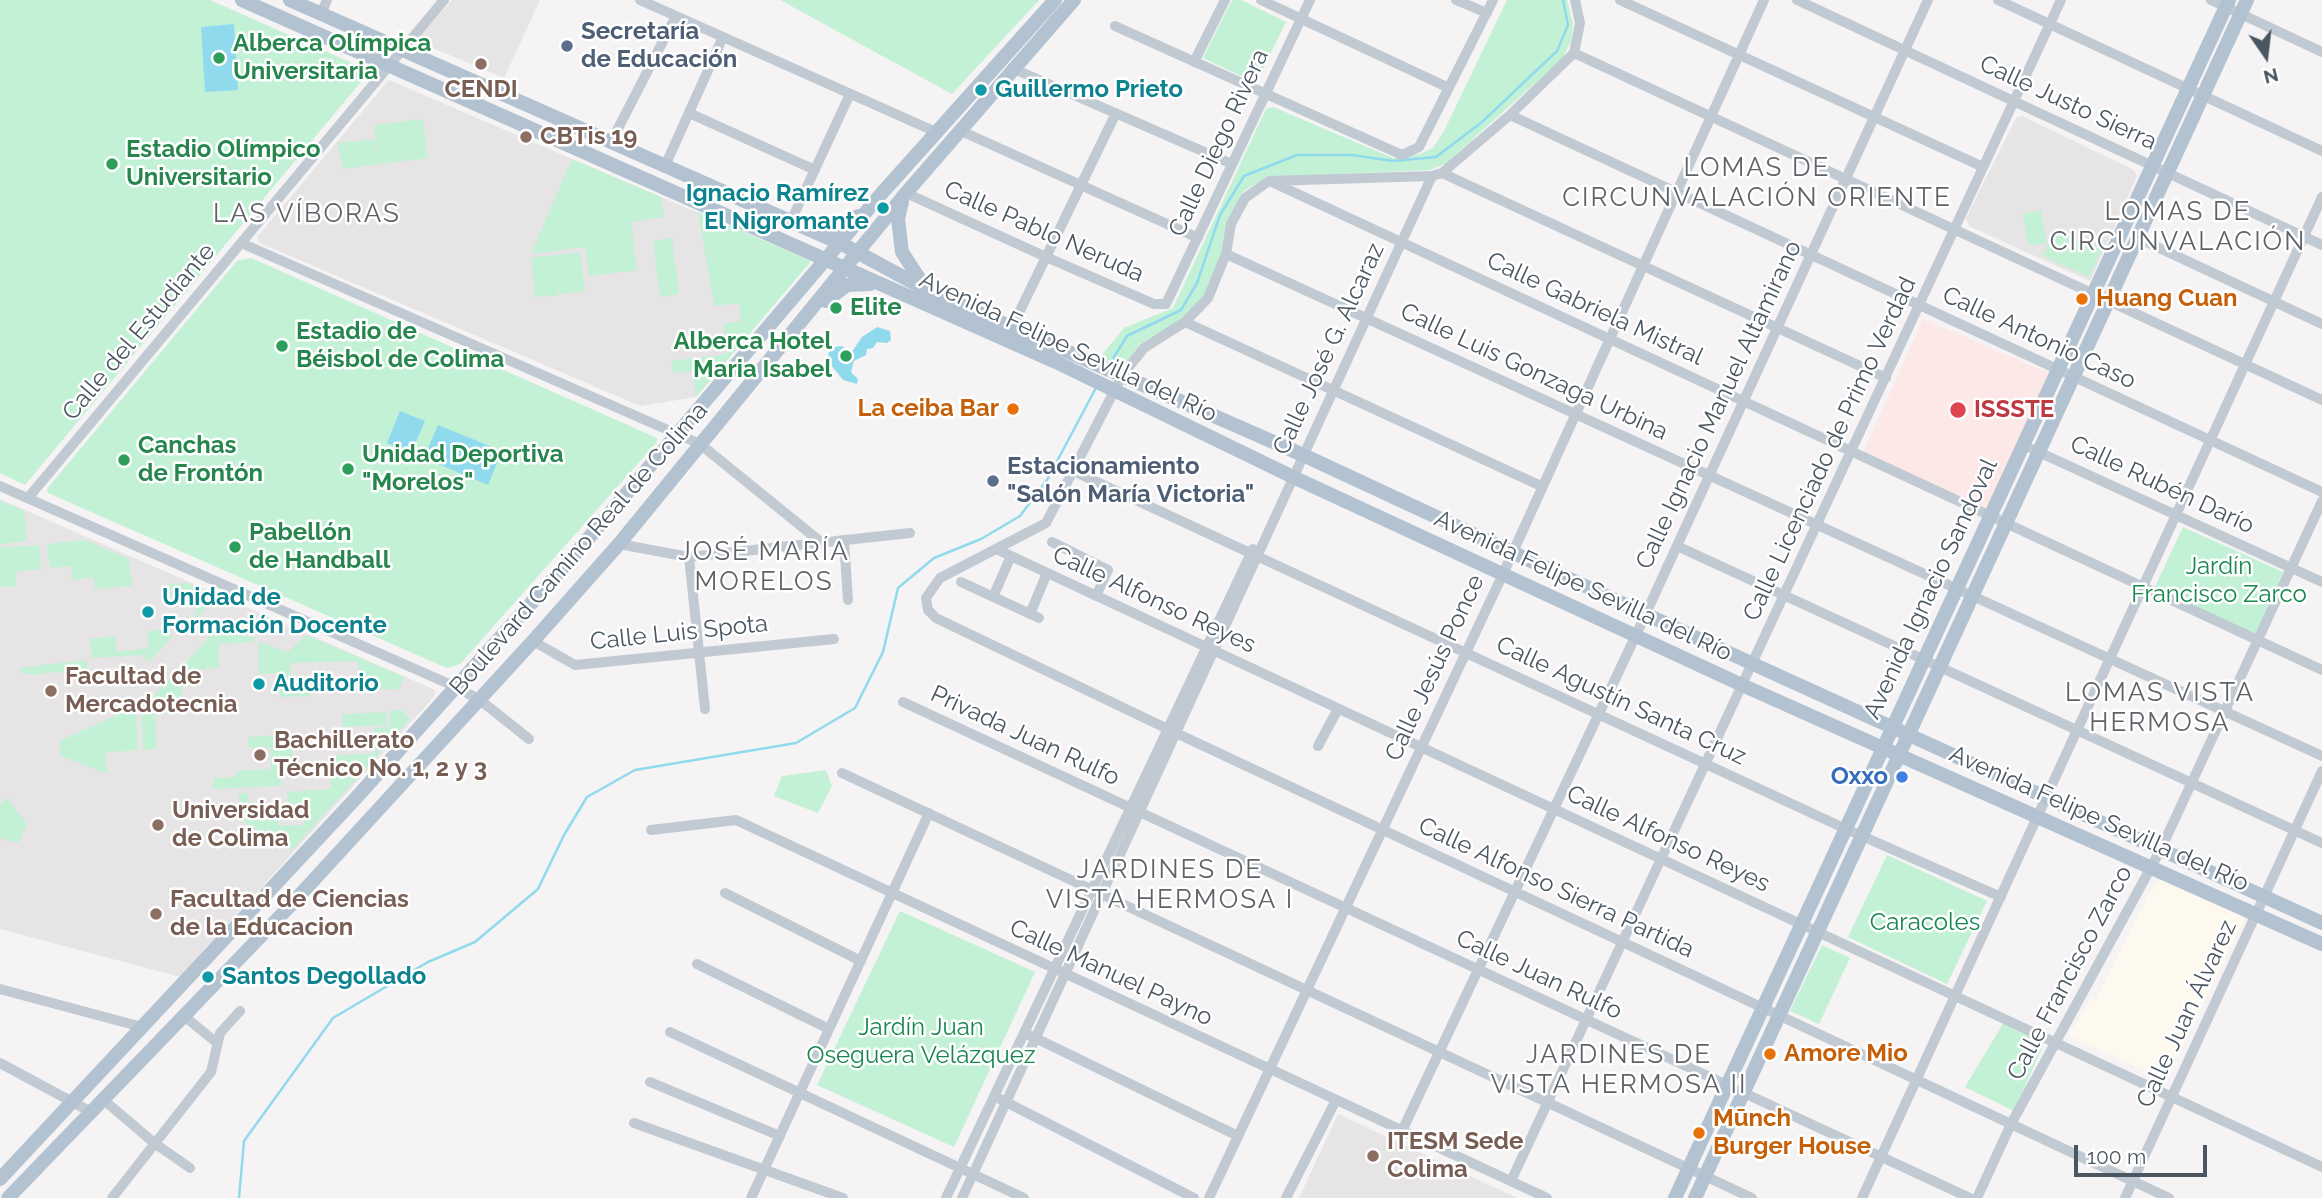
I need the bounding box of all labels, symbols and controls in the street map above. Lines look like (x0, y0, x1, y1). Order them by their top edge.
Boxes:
place label: Secretaría de Educación (581, 18, 737, 74)
north arrow (2231, 21, 2301, 91)
place label: Alberca Olímpica Universitaria (233, 30, 431, 86)
marker: Secretaría de Educación (559, 38, 575, 54)
street label: Calle Diego Rivera (1163, 45, 1275, 241)
street label: Calle Justo Sierra (1975, 49, 2161, 157)
marker: Alberca Olímpica Universitaria (211, 50, 227, 66)
marker: CENDI (473, 56, 489, 72)
text: N (2261, 64, 2281, 89)
place label: CENDI (444, 76, 518, 104)
place label: Guillermo Prieto (995, 76, 1183, 104)
marker: Guillermo Prieto (973, 82, 989, 98)
place label: CBTis 19 (540, 123, 637, 151)
marker: CBTis 19 (518, 129, 534, 145)
place label: Estadio Olímpico Universitario (126, 136, 321, 192)
district label: LOMAS DE CIRCUNVALACIÓN ORIENTE (1565, 152, 1949, 214)
marker: Estadio Olímpico Universitario (104, 156, 120, 172)
street label: Calle Pablo Neruda (940, 175, 1148, 289)
place label: Ignacio Ramírez El Nigromante (686, 180, 869, 236)
district label: LOMAS DE CIRCUNVALACIÓN (2052, 196, 2304, 258)
district label: LAS VÍBORAS (214, 198, 400, 230)
marker: Ignacio Ramírez El Nigromante (875, 200, 891, 216)
street label: Calle Ignacio Manuel Altamirano (1630, 236, 1808, 574)
street label: Calle del Estudiante (57, 238, 221, 426)
street label: Calle José G. Alcaraz (1267, 239, 1391, 459)
street label: Calle Gabriela Mistral (1482, 246, 1708, 372)
street label: Avenida Felipe Sevilla del Río (915, 265, 1221, 429)
street label: Calle Licenciado de Primo Verdad (1738, 273, 1922, 625)
street label: Calle Antonio Caso (1938, 281, 2140, 395)
place label: Huang Cuan (2096, 285, 2238, 313)
marker: Huang Cuan (2074, 291, 2090, 307)
place label: Elite (850, 294, 902, 322)
street label: Calle Luis Gonzaga Urbina (1396, 297, 1672, 447)
marker: Elite (828, 300, 844, 316)
place label: Estadio de Béisbol de Colima (296, 318, 504, 374)
place label: Alberca Hotel Maria Isabel (673, 328, 832, 384)
marker: Estadio de Béisbol de Colima (274, 338, 290, 354)
marker: Alberca Hotel Maria Isabel (838, 348, 854, 364)
place label: La ceiba Bar (857, 395, 999, 423)
place label: ISSSTE (1974, 396, 2054, 424)
street label: Boulevard Camino Real de Colima (444, 397, 714, 701)
marker: ISSSTE (1948, 400, 1968, 420)
marker: La ceiba Bar (1005, 401, 1021, 417)
street label: Calle Rubén Darío (2065, 430, 2259, 540)
place label: Canchas de Frontón (138, 432, 263, 488)
place label: Unidad Deportiva "Morelos" (362, 441, 563, 497)
marker: Canchas de Frontón (116, 452, 132, 468)
place label: Estacionamiento "Salón María Victoria" (1007, 453, 1254, 509)
street label: Avenida Ignacio Sandoval (1858, 454, 2004, 724)
marker: Unidad Deportiva "Morelos" (340, 461, 356, 477)
marker: Estacionamiento "Salón María Victoria" (985, 473, 1001, 489)
street label: Avenida Felipe Sevilla del Río (1430, 504, 1736, 668)
place label: Pabellón de Handball (249, 519, 390, 575)
district label: JOSÉ MARÍA MORELOS (679, 536, 849, 598)
marker: Pabellón de Handball (227, 539, 243, 555)
street label: Calle Alfonso Reyes (1048, 540, 1260, 660)
park label: Jardín Francisco Zarco (2131, 553, 2307, 609)
street label: Calle Jesús Ponce (1379, 570, 1491, 766)
place label: Unidad de Formación Docente (162, 584, 387, 640)
marker: Unidad de Formación Docente (140, 604, 156, 620)
street label: Calle Luis Spota (589, 609, 769, 657)
street label: Calle Agustín Santa Cruz (1491, 630, 1751, 772)
place label: Facultad de Mercadotecnia (65, 663, 238, 719)
place label: Auditorio (273, 670, 379, 698)
marker: Auditorio (251, 676, 267, 692)
district label: LOMAS VISTA HERMOSA (2066, 677, 2254, 738)
street label: Privada Juan Rulfo (926, 680, 1124, 792)
marker: Facultad de Mercadotecnia (43, 683, 59, 699)
place label: Bachillerato Técnico No. 1, 2 y 3 (274, 727, 487, 783)
street label: Avenida Felipe Sevilla del Río (1945, 740, 2253, 898)
marker: Bachillerato Técnico No. 1, 2 y 3 (252, 747, 268, 763)
place label: Oxxo (1831, 763, 1888, 791)
marker: Oxxo (1894, 769, 1910, 785)
street label: Calle Alfonso Reyes (1562, 779, 1774, 899)
place label: Universidad de Colima (172, 797, 310, 853)
street label: Calle Alfonso Sierra Partida (1414, 811, 1698, 965)
marker: Universidad de Colima (150, 817, 166, 833)
district label: JARDINES DE VISTA HERMOSA I (1048, 854, 1292, 916)
street label: Calle Francisco Zarco (2001, 861, 2139, 1085)
place label: Facultad de Ciencias de la Educacion (170, 886, 409, 942)
marker: Facultad de Ciencias de la Educacion (148, 906, 164, 922)
park label: Caracoles (1870, 909, 1980, 937)
street label: Calle Manuel Payno (1005, 913, 1217, 1033)
street label: Calle Juan Álvarez (2131, 916, 2243, 1112)
street label: Calle Juan Rulfo (1451, 924, 1627, 1026)
place label: Santos Degollado (222, 963, 426, 991)
marker: Santos Degollado (200, 969, 216, 985)
park label: Jardín Juan Oseguera Velázquez (806, 1014, 1036, 1070)
district label: JARDINES DE VISTA HERMOSA II (1492, 1039, 1746, 1100)
place label: Amore Mio (1784, 1040, 1908, 1068)
marker: Amore Mio (1762, 1046, 1778, 1062)
place label: Mūnch Burger House (1713, 1105, 1871, 1161)
marker: Mūnch Burger House (1691, 1125, 1707, 1141)
place label: ITESM Sede Colima (1387, 1128, 1523, 1184)
scale bar (2077, 1132, 2210, 1176)
text: 100 m (2087, 1144, 2146, 1169)
marker: ITESM Sede Colima (1365, 1148, 1381, 1164)

